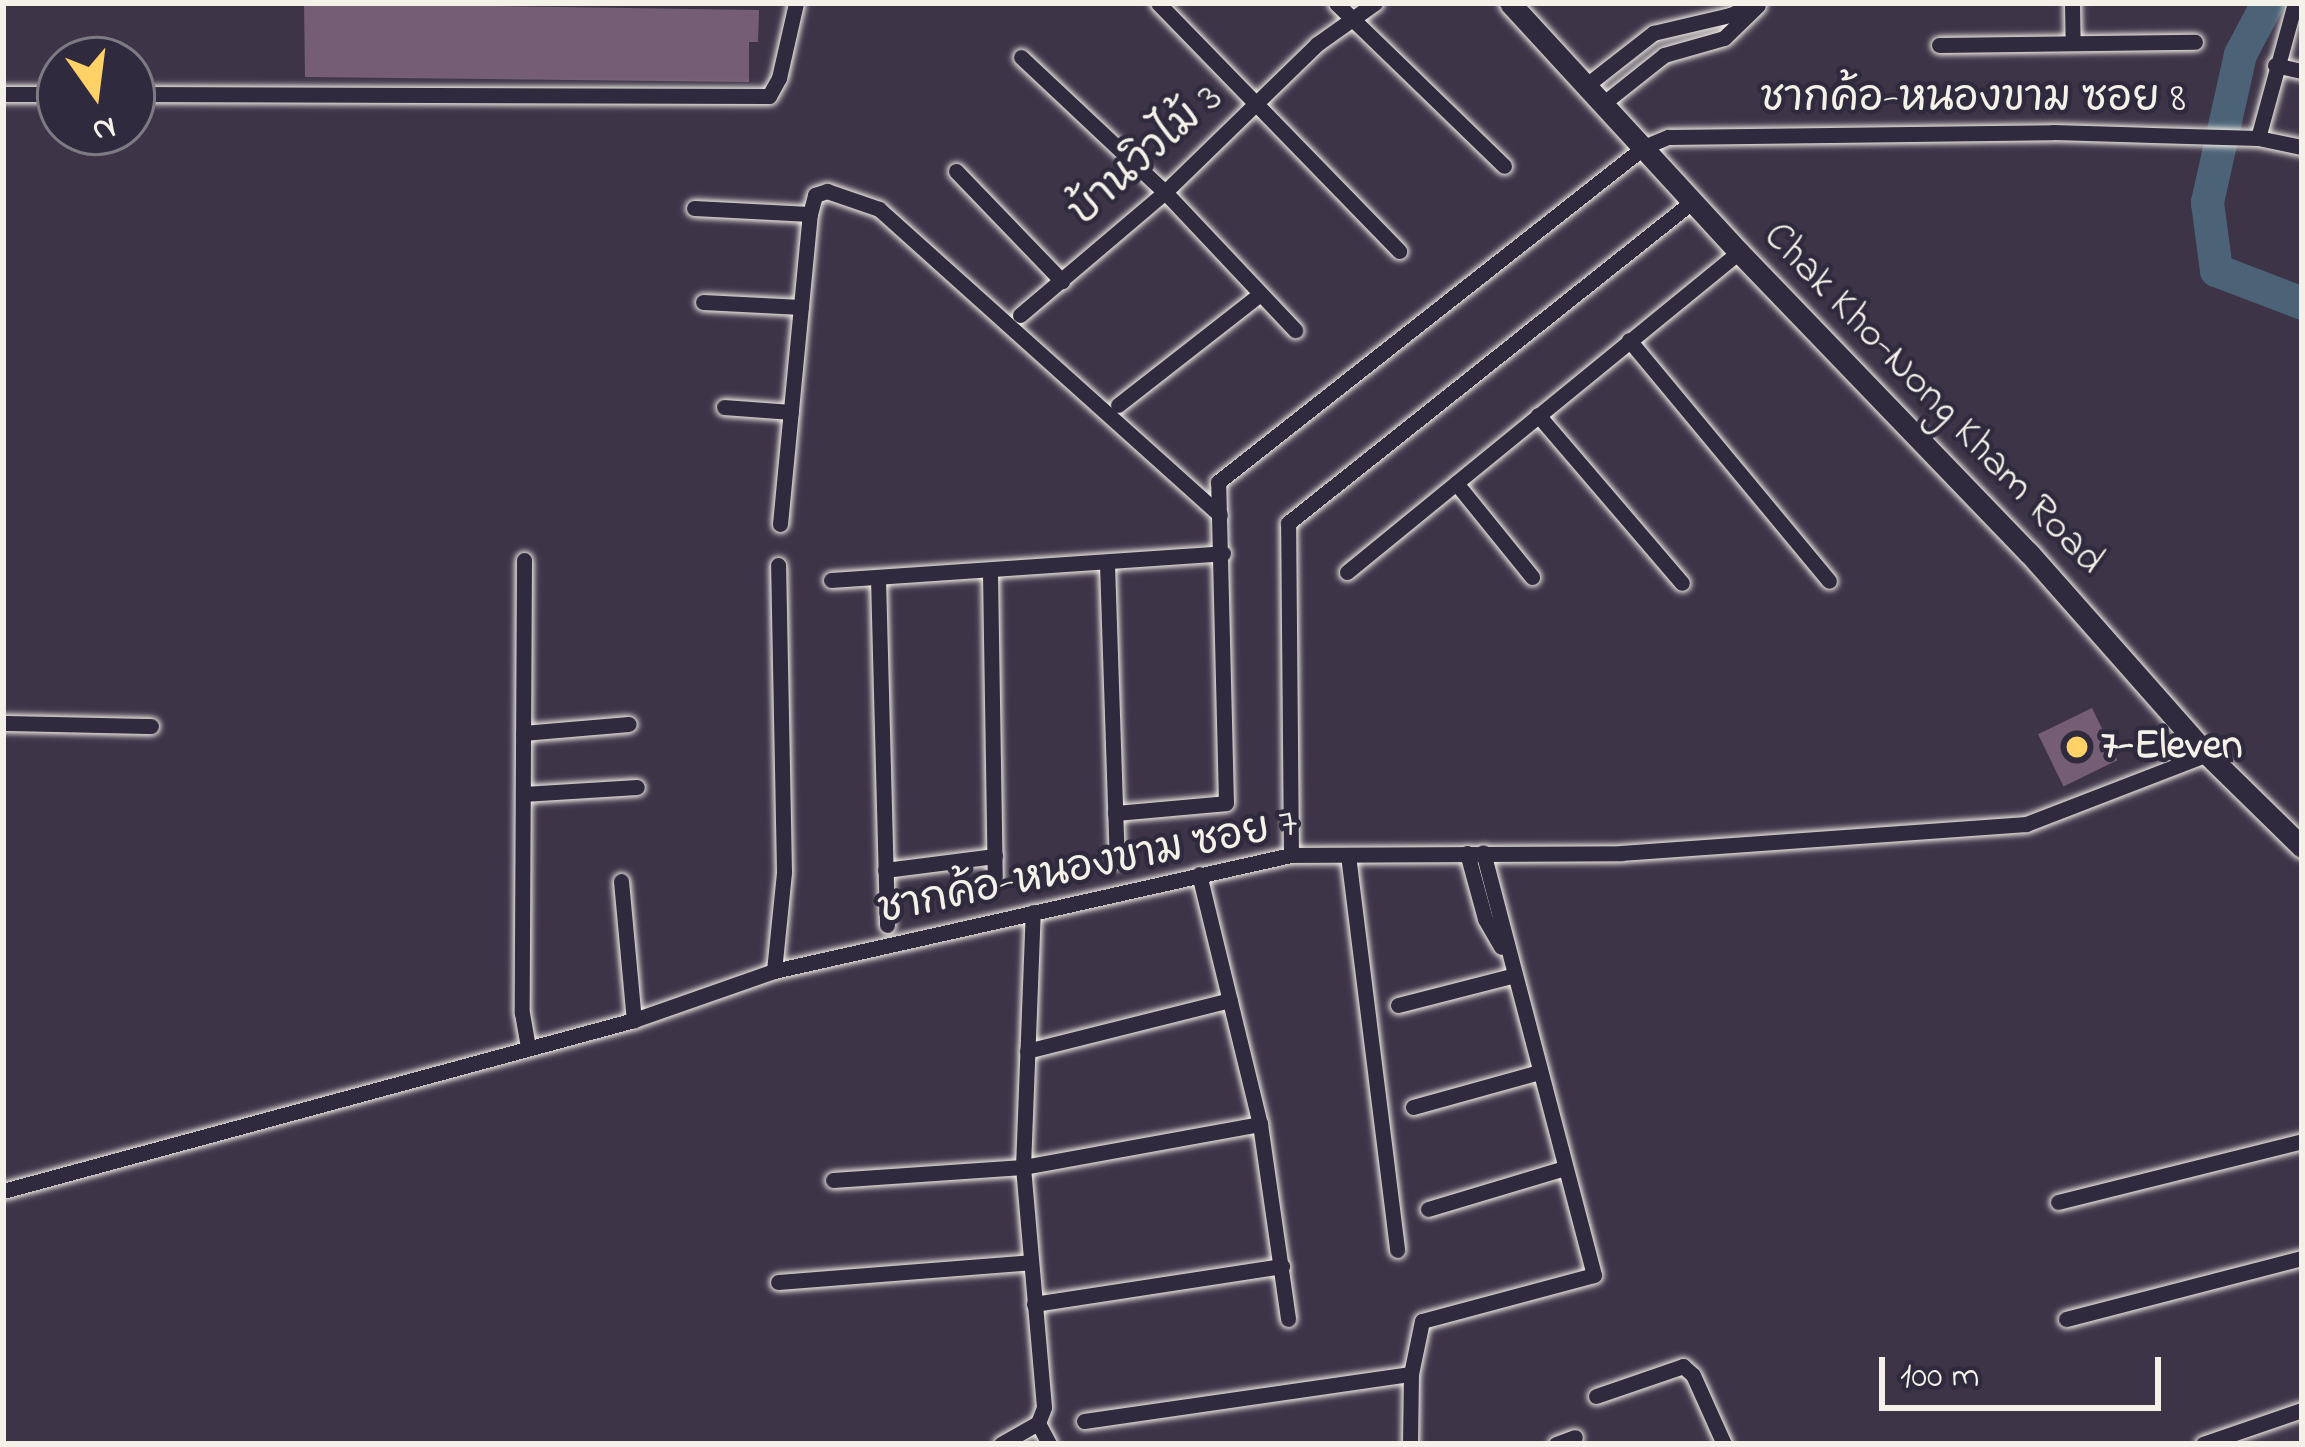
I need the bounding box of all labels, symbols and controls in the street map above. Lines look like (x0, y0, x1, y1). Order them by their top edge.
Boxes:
north arrow (36, 36, 156, 156)
street label: บ้านวิวไม้ 3 (1060, 74, 1234, 238)
street label: ชากค้อ-หนองขาม ซอย 8 (1760, 75, 2186, 125)
text: N (87, 102, 121, 154)
street label: Chak Kho-Nong Kham Road (1752, 212, 2114, 586)
place label: 7-Eleven (2101, 722, 2242, 772)
marker: 7-Eleven (2064, 734, 2090, 760)
street label: ชากค้อ-หนองขาม ซอย 7 (874, 799, 1302, 937)
scale bar (1885, 1333, 2167, 1407)
text: 100 m (1900, 1351, 1980, 1404)

